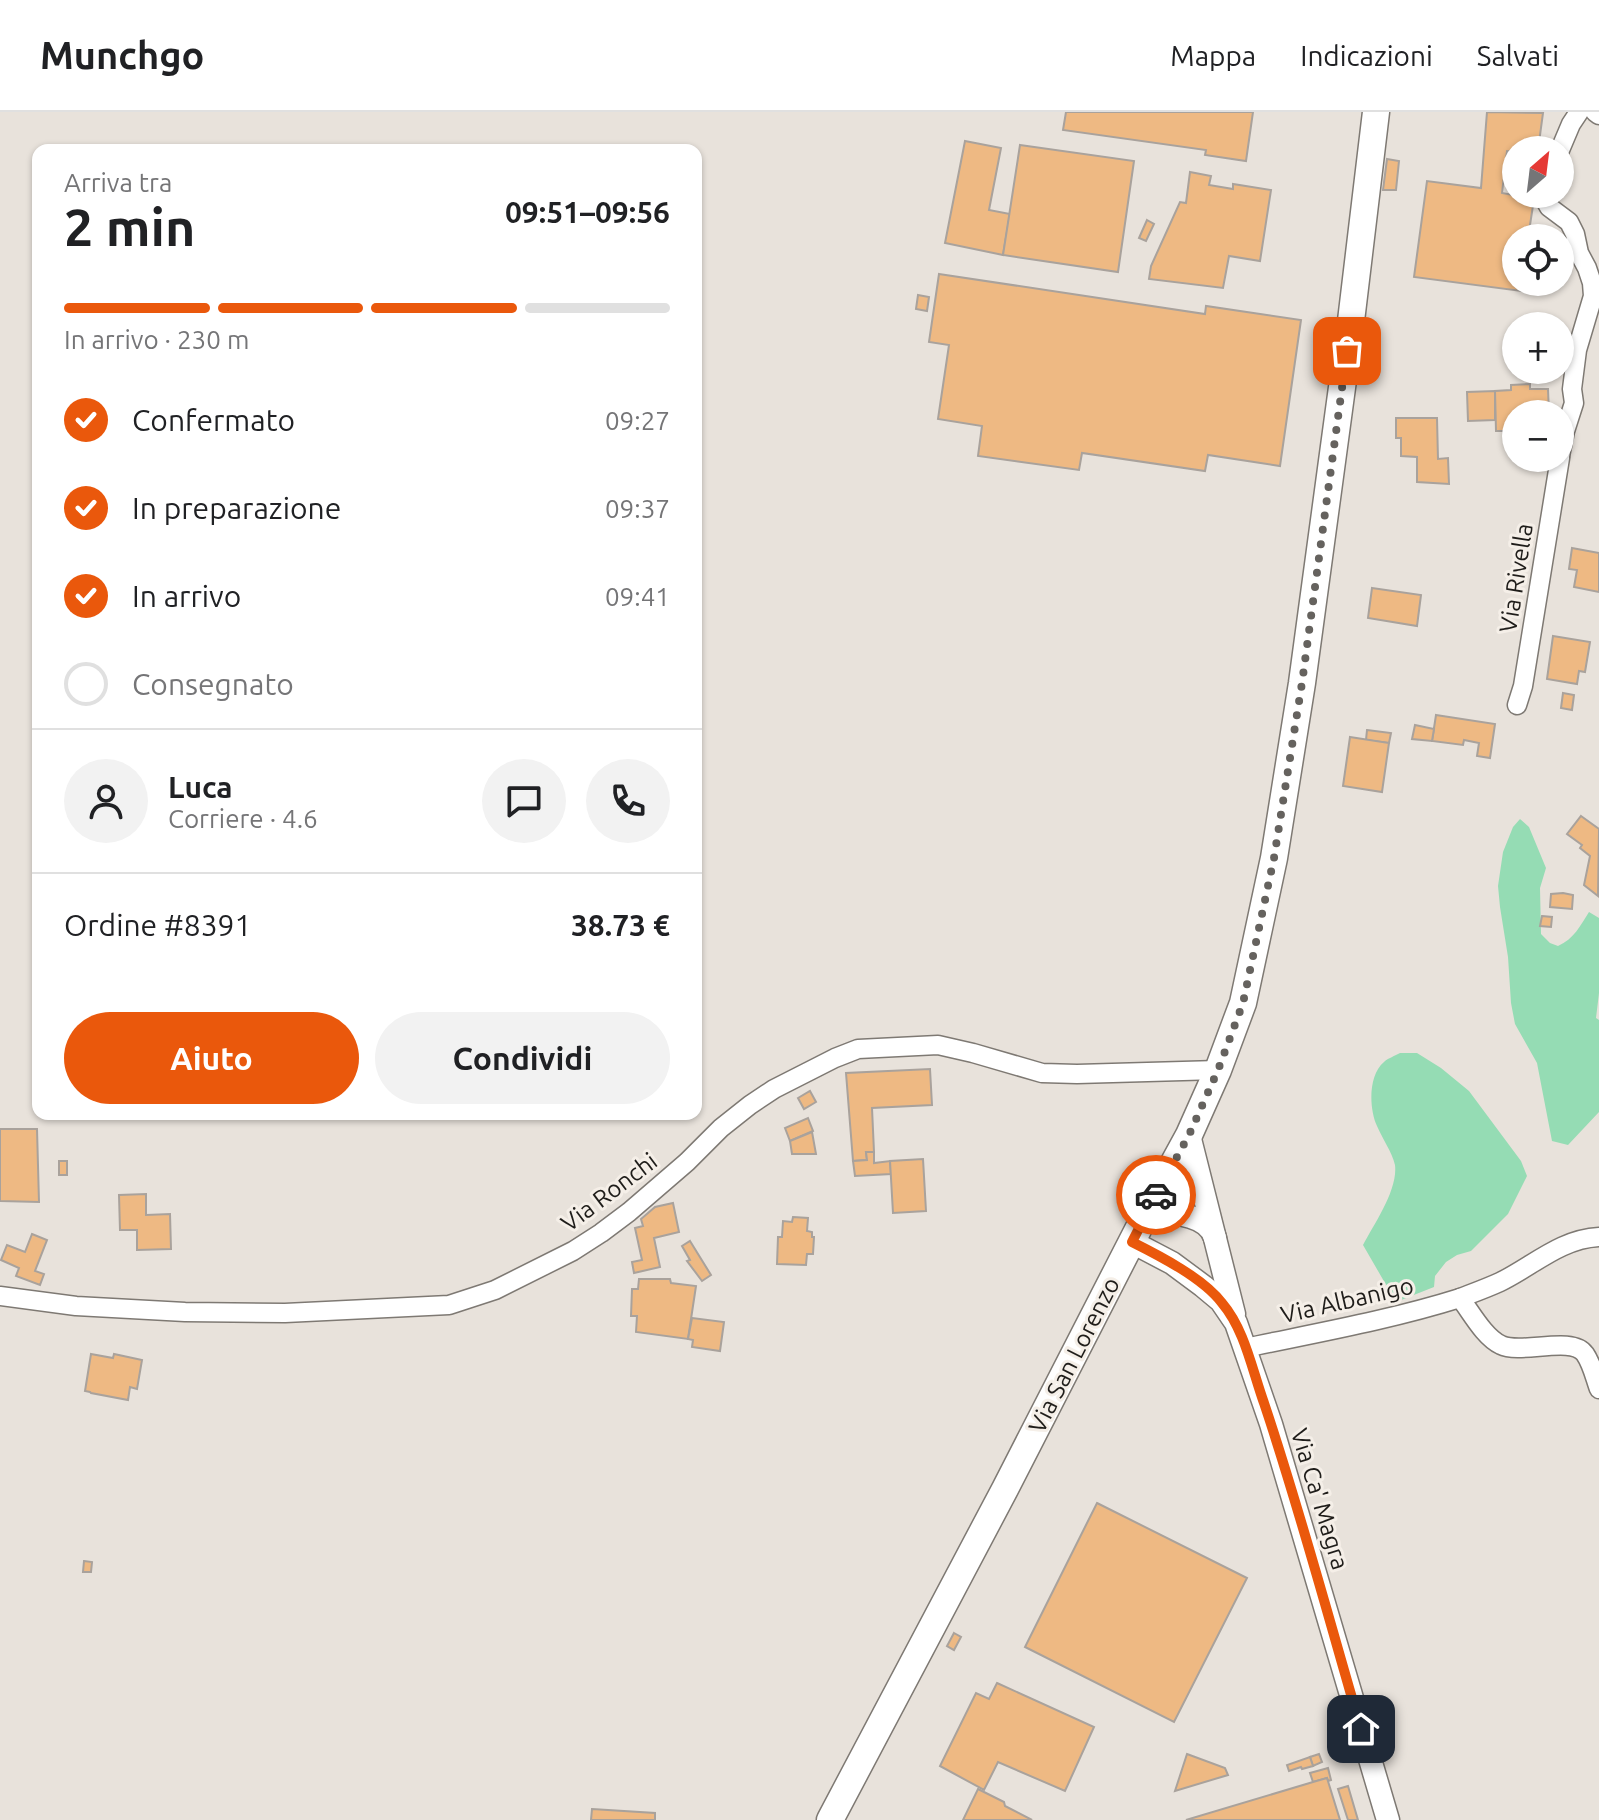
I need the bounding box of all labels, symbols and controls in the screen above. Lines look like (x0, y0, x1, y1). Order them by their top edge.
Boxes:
text: Munchgo (40, 34, 204, 76)
text: Mappa (1170, 40, 1256, 71)
text: Indicazioni (1300, 40, 1433, 71)
text: Salvati (1477, 40, 1559, 71)
north arrow (1502, 136, 1574, 208)
map controls (1502, 136, 1574, 472)
text: Arriva tra (64, 168, 172, 197)
text: 09:51–09:56 (505, 195, 670, 229)
text: 2 min (64, 198, 195, 256)
button: locate (1502, 224, 1574, 296)
button: + (1502, 312, 1574, 384)
pin (1313, 317, 1381, 385)
text: In arrivo · 230 m (64, 325, 249, 354)
icon: bag (1325, 329, 1369, 373)
icon: check (64, 398, 108, 442)
button: − (1502, 400, 1574, 472)
text: Confermato (132, 403, 295, 437)
text: 09:27 (605, 406, 670, 435)
icon: check (64, 486, 108, 530)
text: In preparazione (132, 491, 341, 525)
text: 09:37 (605, 494, 670, 523)
street label: Via Rivella (1494, 521, 1538, 635)
icon: check (64, 574, 108, 618)
text: In arrivo (132, 579, 241, 613)
text: 09:41 (605, 582, 670, 611)
text: Consegnato (132, 667, 294, 701)
button: person (64, 759, 148, 843)
button: chat (482, 759, 566, 843)
button: phone (586, 759, 670, 843)
text: Luca (168, 770, 233, 804)
text: Corriere · 4.6 (168, 804, 318, 833)
text: Ordine #8391 (64, 908, 251, 942)
text: 38.73 € (571, 908, 670, 942)
button: Aiuto (64, 1012, 359, 1104)
button: Condividi (375, 1012, 670, 1104)
street label: Via Ronchi (556, 1147, 662, 1237)
courier (1116, 1155, 1196, 1235)
icon: car (1134, 1173, 1178, 1217)
street label: Via Albanigo (1278, 1272, 1416, 1328)
street label: Via San Lorenzo (1023, 1273, 1125, 1437)
street label: Via Ca' Magra (1286, 1425, 1354, 1573)
pin (1327, 1695, 1395, 1763)
icon: home (1339, 1707, 1383, 1751)

